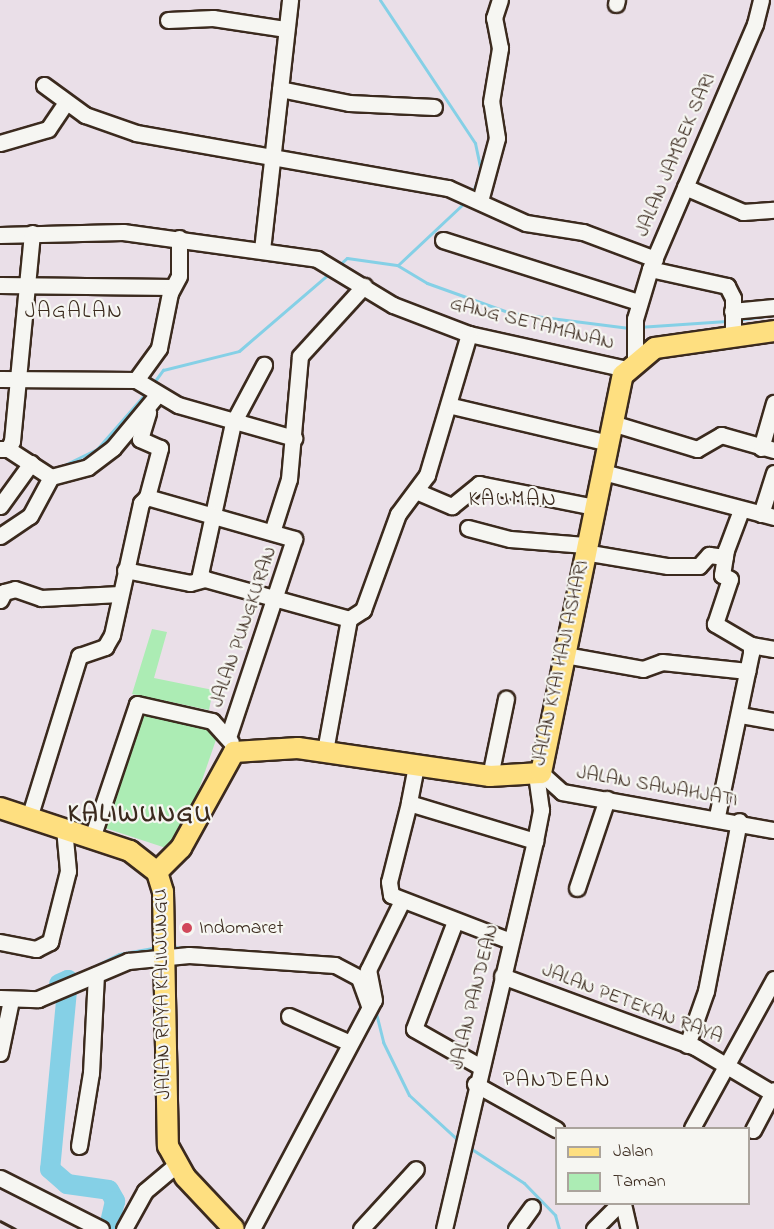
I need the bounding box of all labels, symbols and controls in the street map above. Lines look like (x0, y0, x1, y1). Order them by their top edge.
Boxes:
street label: JALAN JAMBEK SARI (631, 69, 721, 241)
street label: GANG SETAMANAN (447, 292, 617, 356)
district label: JAGALAN (25, 300, 123, 326)
district label: KAUMAN (469, 488, 557, 514)
street label: JALAN PUNGKURAN (205, 543, 283, 711)
street label: JALAN KYAI HAJI ASHARI (527, 558, 595, 768)
street label: JALAN SAWAHJATI (575, 761, 739, 813)
district label: KALIWUNGU (68, 800, 212, 832)
street label: JALAN RAYA KALIWUNGU (149, 888, 177, 1100)
place label: Indomaret (199, 916, 283, 940)
marker: Indomaret (180, 921, 194, 935)
street label: JALAN PANDEAN (445, 922, 505, 1072)
street label: JALAN PETEKAN RAYA (538, 958, 726, 1050)
district label: PANDEAN (503, 1069, 611, 1095)
legend (555, 1127, 750, 1205)
text: Jalan (613, 1139, 653, 1165)
text: Taman (613, 1169, 666, 1195)

